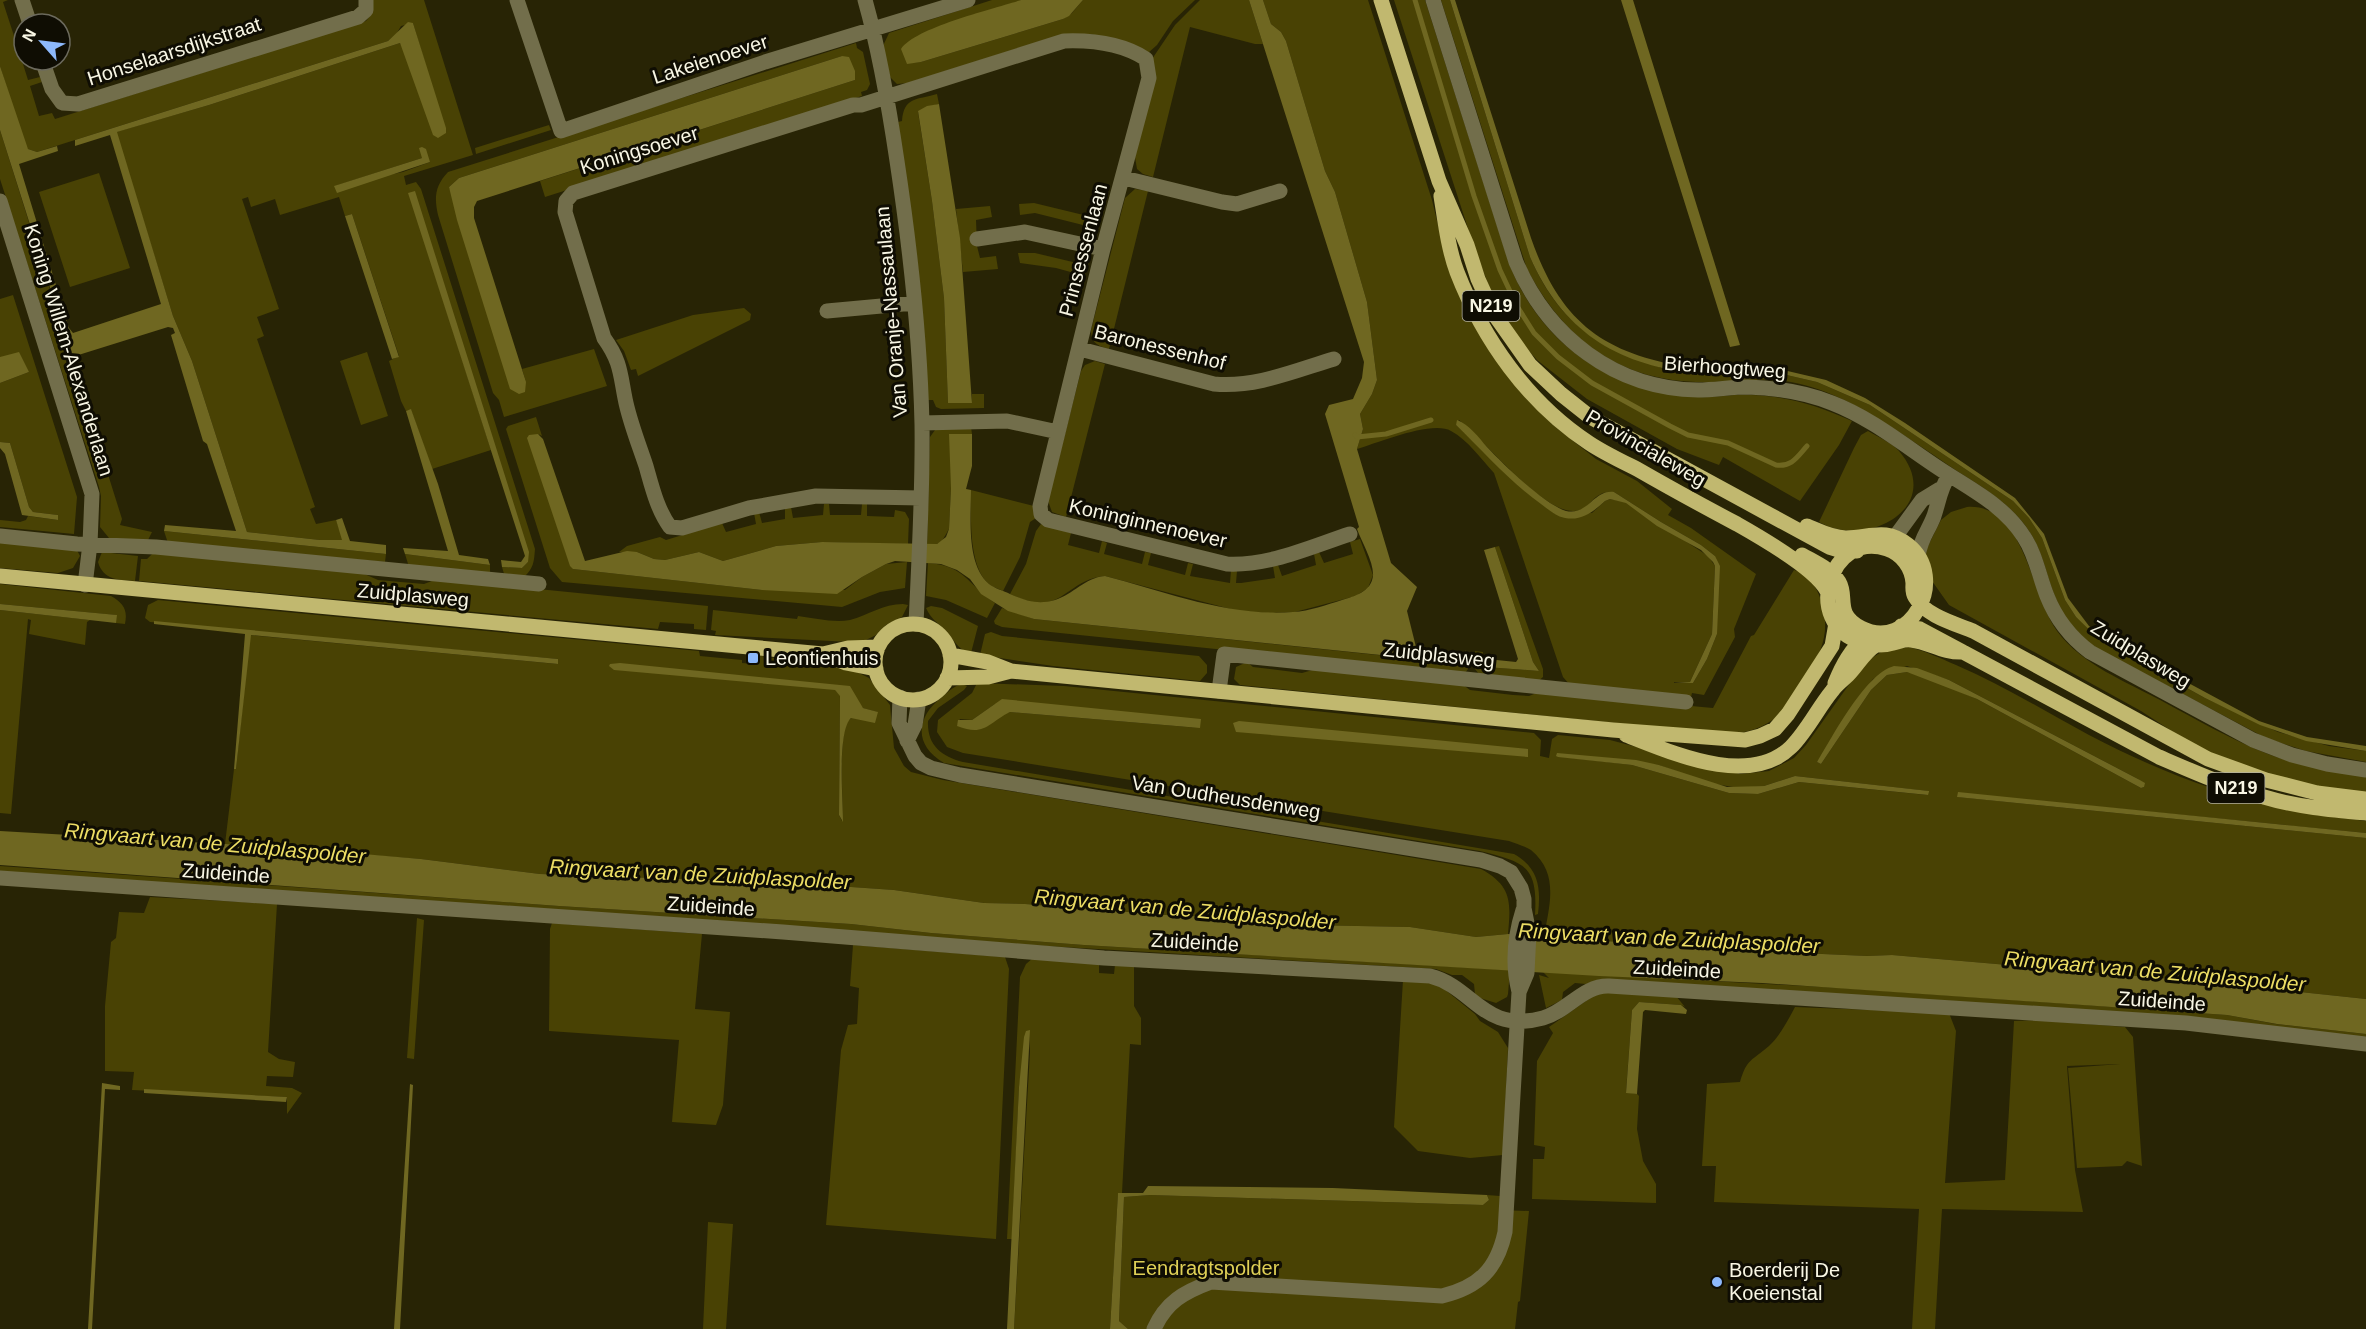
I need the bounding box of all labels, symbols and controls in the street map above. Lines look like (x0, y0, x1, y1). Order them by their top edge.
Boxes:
north arrow (12, 12, 72, 72)
street label: Honselaarsdijkstraat (84, 12, 264, 89)
text: N (19, 26, 39, 44)
street label: Lakeienoever (649, 30, 771, 88)
street label: Koningsoever (577, 122, 701, 178)
street label: Prinsessenlaan (1055, 181, 1111, 319)
street label: Van Oranje-Nassaulaan (871, 205, 911, 419)
street label: Koning Willem-Alexanderlaan (20, 221, 118, 479)
road number: N219 (1462, 291, 1520, 321)
street label: Baronessenhof (1092, 320, 1228, 374)
street label: Bierhoogtweg (1663, 352, 1787, 382)
street label: Provincialeweg (1582, 405, 1710, 491)
street label: Koninginnenoever (1067, 494, 1229, 552)
street label: Zuidplasweg (356, 579, 470, 611)
street label: Zuidplasweg (2087, 616, 2195, 692)
street label: Zuidplasweg (1382, 638, 1496, 672)
place label: Leontienhuis (765, 647, 878, 669)
marker: Leontienhuis (746, 651, 760, 665)
street label: Van Oudheusdenweg (1130, 771, 1322, 823)
road number: N219 (2208, 773, 2264, 803)
water label: Ringvaart van de Zuidplaspolder (63, 818, 368, 868)
water label: Ringvaart van de Zuidplaspolder (548, 855, 853, 893)
street label: Zuideinde (181, 859, 271, 887)
water label: Ringvaart van de Zuidplaspolder (1033, 884, 1338, 934)
street label: Zuideinde (666, 892, 756, 920)
water label: Ringvaart van de Zuidplaspolder (1517, 919, 1822, 957)
street label: Zuideinde (1151, 929, 1239, 955)
water label: Ringvaart van de Zuidplaspolder (2003, 946, 2308, 996)
street label: Zuideinde (1633, 956, 1721, 982)
street label: Zuideinde (2117, 987, 2207, 1015)
park label: Eendragtspolder (1133, 1257, 1280, 1279)
place label: Boerderij De Koeienstal (1729, 1259, 1840, 1304)
marker: Boerderij De Koeienstal (1710, 1275, 1724, 1289)

